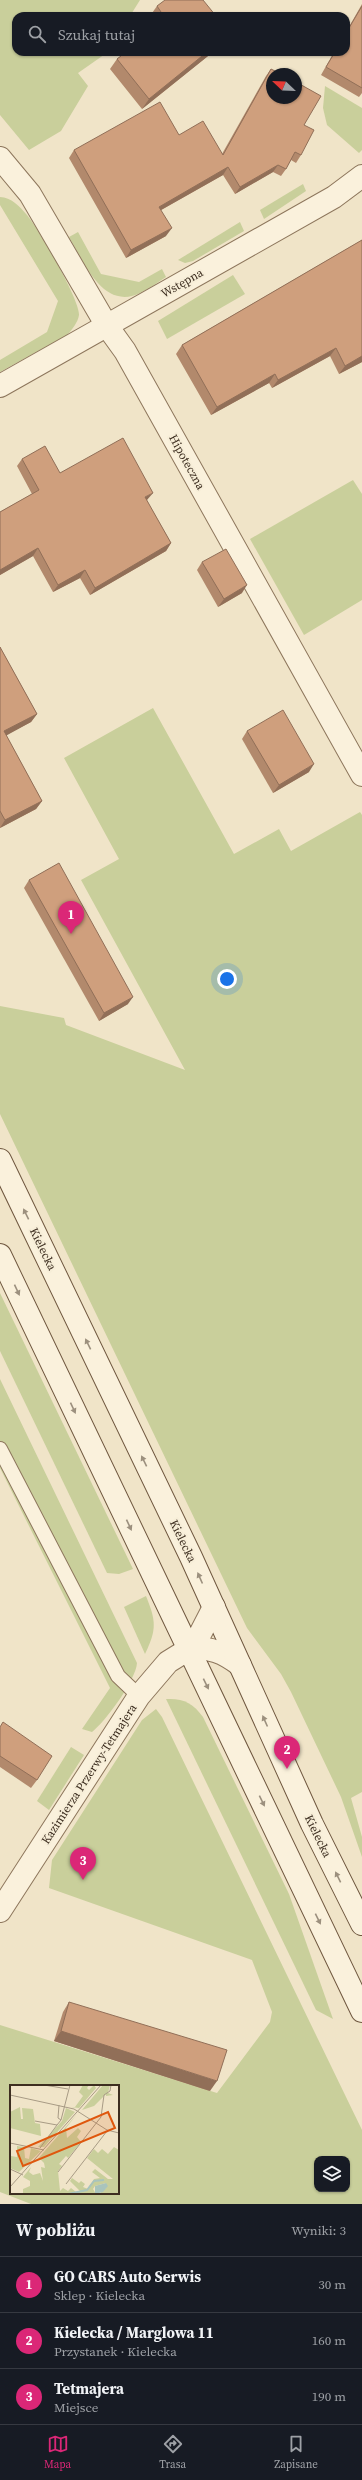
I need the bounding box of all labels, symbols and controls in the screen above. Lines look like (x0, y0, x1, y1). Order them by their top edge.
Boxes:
search box (12, 12, 350, 56)
icon: search (26, 23, 48, 45)
text: Szukaj tutaj (58, 24, 135, 45)
north arrow (266, 68, 302, 104)
street label: Wstępna (158, 264, 207, 301)
street label: Hipoteczna (165, 431, 209, 493)
pin: 1 (58, 901, 84, 934)
your location (217, 969, 237, 989)
one-way arrow (22, 1208, 29, 1220)
street label: Kielecka (26, 1225, 61, 1274)
one-way arrow (14, 1285, 20, 1296)
one-way arrow (85, 1338, 91, 1349)
one-way arrow (70, 1402, 76, 1413)
one-way arrow (141, 1455, 147, 1466)
street label: Kielecka (166, 1517, 201, 1566)
one-way arrow (126, 1519, 132, 1531)
one-way arrow (197, 1572, 204, 1584)
one-way arrow (203, 1678, 209, 1690)
street label: Kazimierza Przerwy-Tetmajera (38, 1700, 141, 1847)
one-way arrow (262, 1716, 268, 1727)
pin: 2 (274, 1736, 300, 1769)
one-way arrow (259, 1796, 265, 1807)
street label: Kielecka (301, 1812, 336, 1861)
pin: 3 (70, 1847, 96, 1880)
one-way arrow (335, 1871, 342, 1883)
one-way arrow (315, 1913, 321, 1924)
inset map (10, 2085, 119, 2194)
map controls (314, 2156, 350, 2192)
button: layers (314, 2156, 350, 2192)
text: W pobliżu (16, 2218, 95, 2242)
text: Wyniki: 3 (291, 2222, 346, 2239)
text: GO CARS Auto Serwis (54, 2266, 201, 2287)
text: 1 (25, 2276, 33, 2293)
text: 30 m (318, 2276, 346, 2293)
text: Sklep · Kielecka (54, 2287, 145, 2304)
text: Kielecka / Marglowa 11 (54, 2322, 214, 2343)
text: 2 (25, 2332, 33, 2349)
text: 160 m (312, 2332, 346, 2349)
text: Przystanek · Kielecka (54, 2343, 177, 2360)
text: Tetmajera (54, 2378, 124, 2399)
text: 3 (25, 2388, 33, 2405)
text: 190 m (312, 2388, 346, 2405)
text: Miejsce (54, 2399, 98, 2416)
tab: Mapa (44, 2433, 71, 2472)
tab: Trasa (159, 2433, 186, 2472)
tab: Zapisane (274, 2433, 318, 2472)

